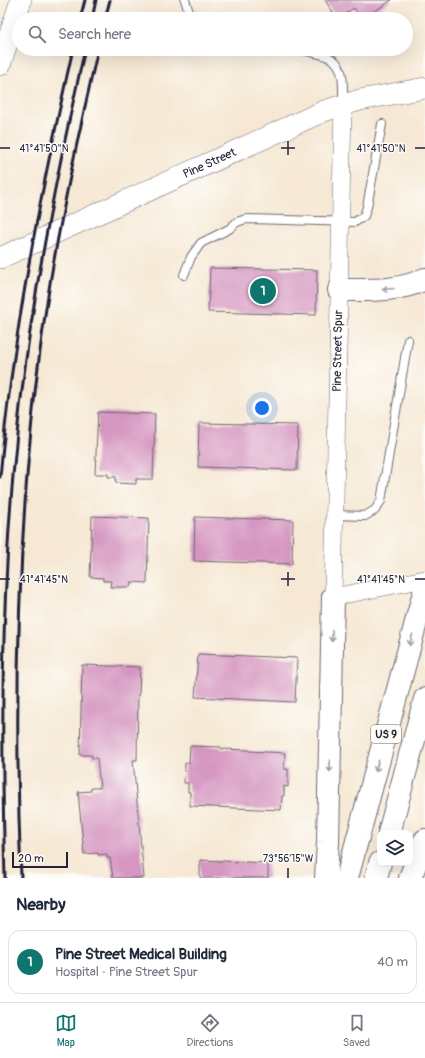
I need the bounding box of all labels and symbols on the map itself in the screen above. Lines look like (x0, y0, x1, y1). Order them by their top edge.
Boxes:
text: 41°41'50"N (20, 143, 69, 155)
text: 41°41'50"N (357, 143, 406, 155)
street label: Pine Street (181, 144, 238, 181)
pin: 1 (250, 276, 276, 306)
one-way arrow (382, 286, 395, 293)
street label: Pine Street Spur (330, 309, 346, 392)
your location (252, 398, 272, 418)
text: 41°41'45"N (20, 574, 68, 586)
text: 41°41'45"N (357, 574, 405, 586)
one-way arrow (328, 629, 336, 642)
one-way arrow (407, 634, 414, 647)
road number: US 9 (371, 725, 401, 743)
one-way arrow (326, 759, 334, 772)
one-way arrow (373, 759, 380, 772)
scale bar (12, 850, 68, 869)
text: 73°56'15"W (263, 853, 314, 865)

